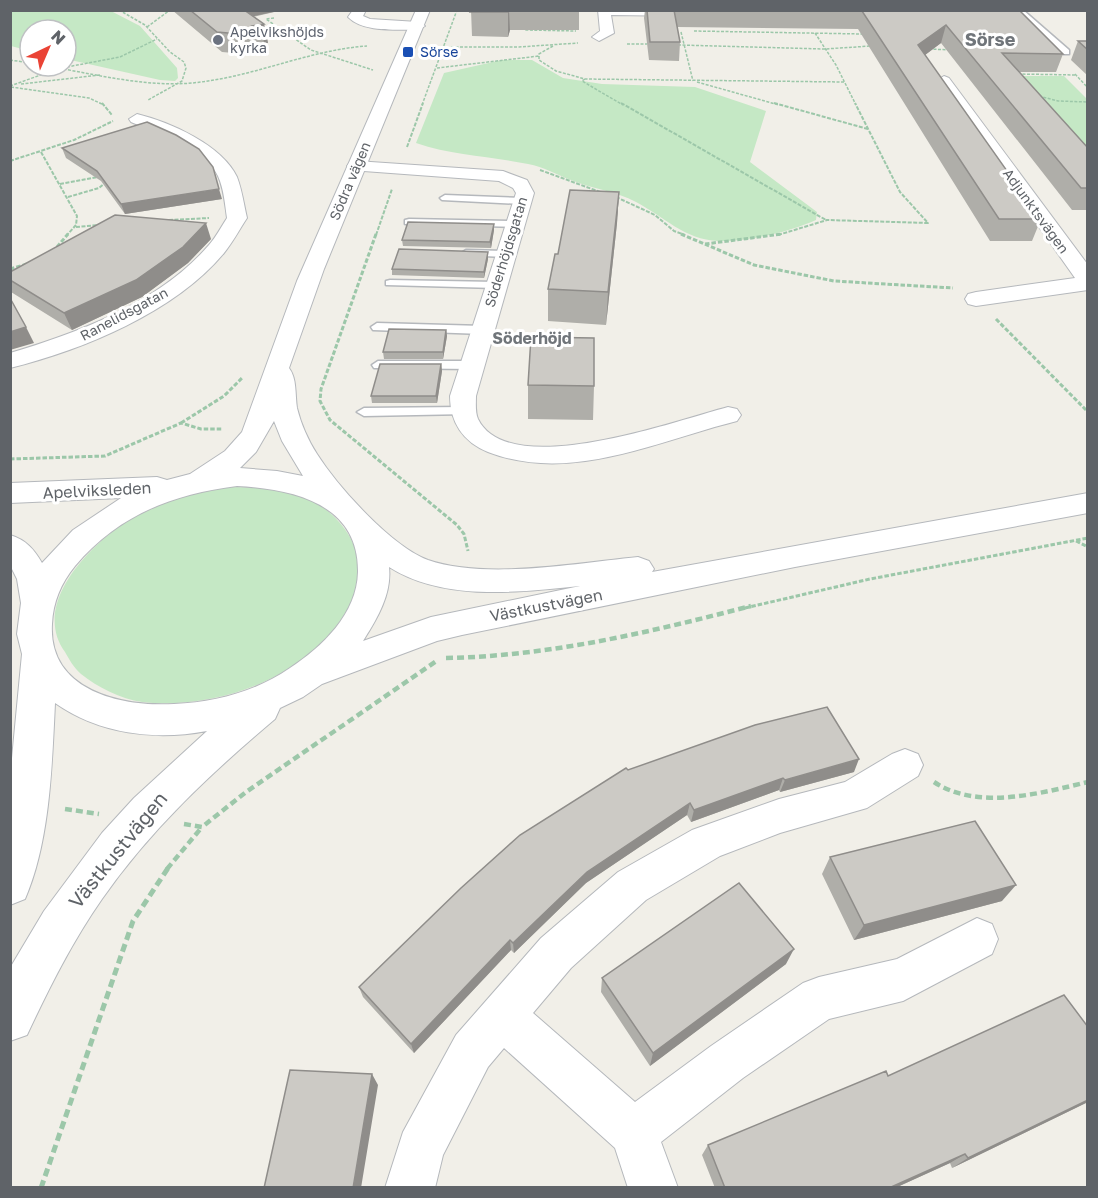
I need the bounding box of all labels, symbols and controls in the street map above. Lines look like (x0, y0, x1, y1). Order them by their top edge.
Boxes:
north arrow (18, 18, 78, 78)
place label: Apelvikshöjds kyrka (230, 23, 324, 56)
text: N (47, 26, 70, 49)
district label: Sörse (965, 28, 1016, 50)
marker: Apelvikshöjds kyrka (211, 33, 225, 47)
place label: Sörse (420, 43, 458, 60)
marker: Sörse (401, 45, 415, 59)
street label: Södra vägen (325, 139, 374, 223)
street label: Adjunktsvägen (1000, 165, 1073, 256)
street label: Söderhöjdsgatan (481, 194, 530, 309)
street label: Ranelidsgatan (77, 283, 170, 344)
district label: Söderhöjd (492, 328, 572, 348)
street label: Apelviksleden (42, 477, 152, 503)
street label: Västkustvägen (488, 584, 604, 626)
street label: Västkustvägen (63, 786, 172, 912)

